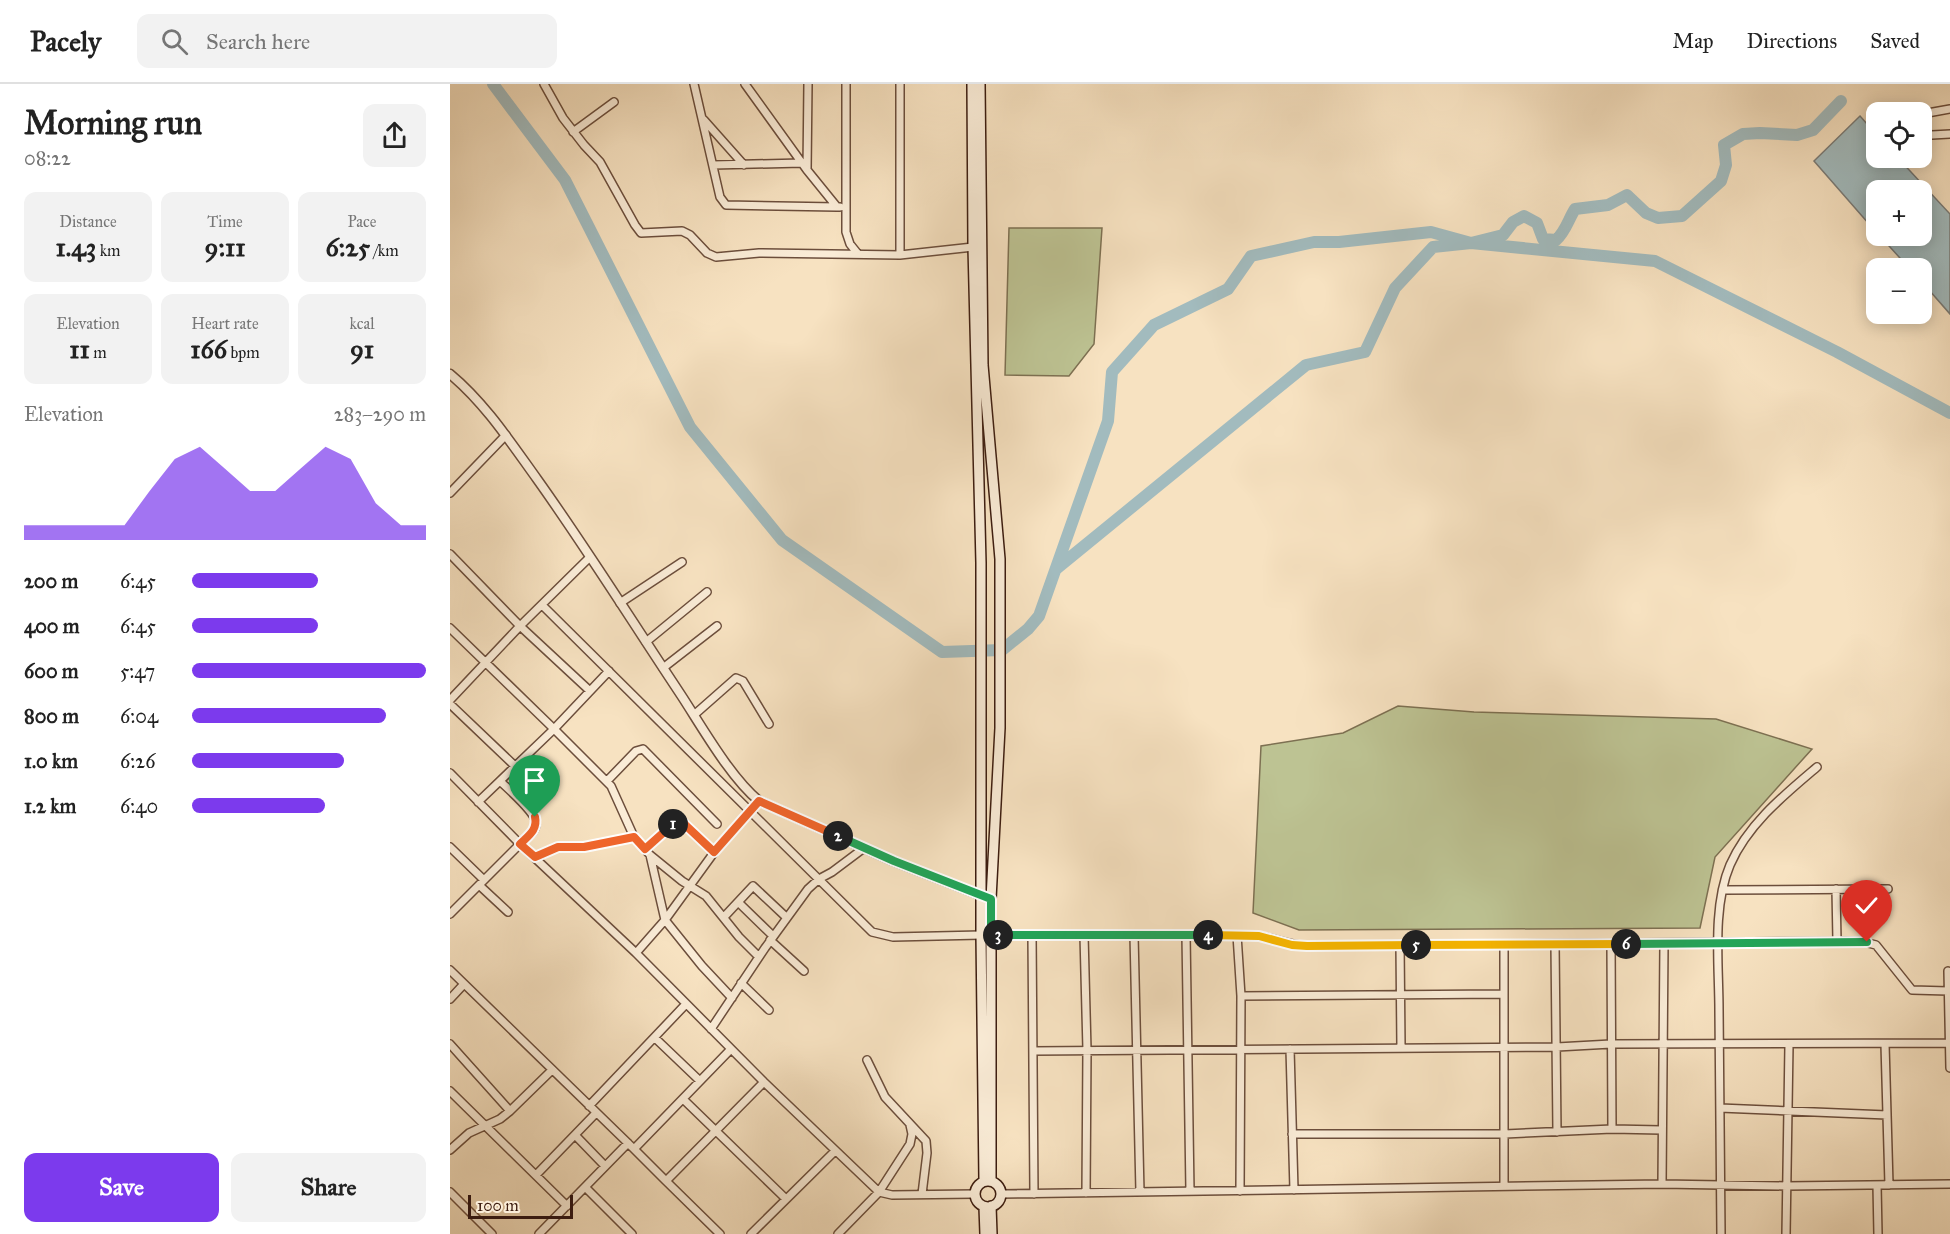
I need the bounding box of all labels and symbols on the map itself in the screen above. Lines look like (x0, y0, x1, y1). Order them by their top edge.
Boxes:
pin (509, 755, 560, 817)
pin: 1 (658, 809, 688, 839)
pin: 2 (823, 821, 853, 851)
pin (1841, 880, 1892, 942)
pin: 3 (983, 920, 1013, 950)
pin: 4 (1193, 920, 1223, 950)
pin: 6 (1611, 929, 1641, 959)
pin: 5 (1401, 930, 1431, 960)
scale bar (468, 1192, 573, 1220)

